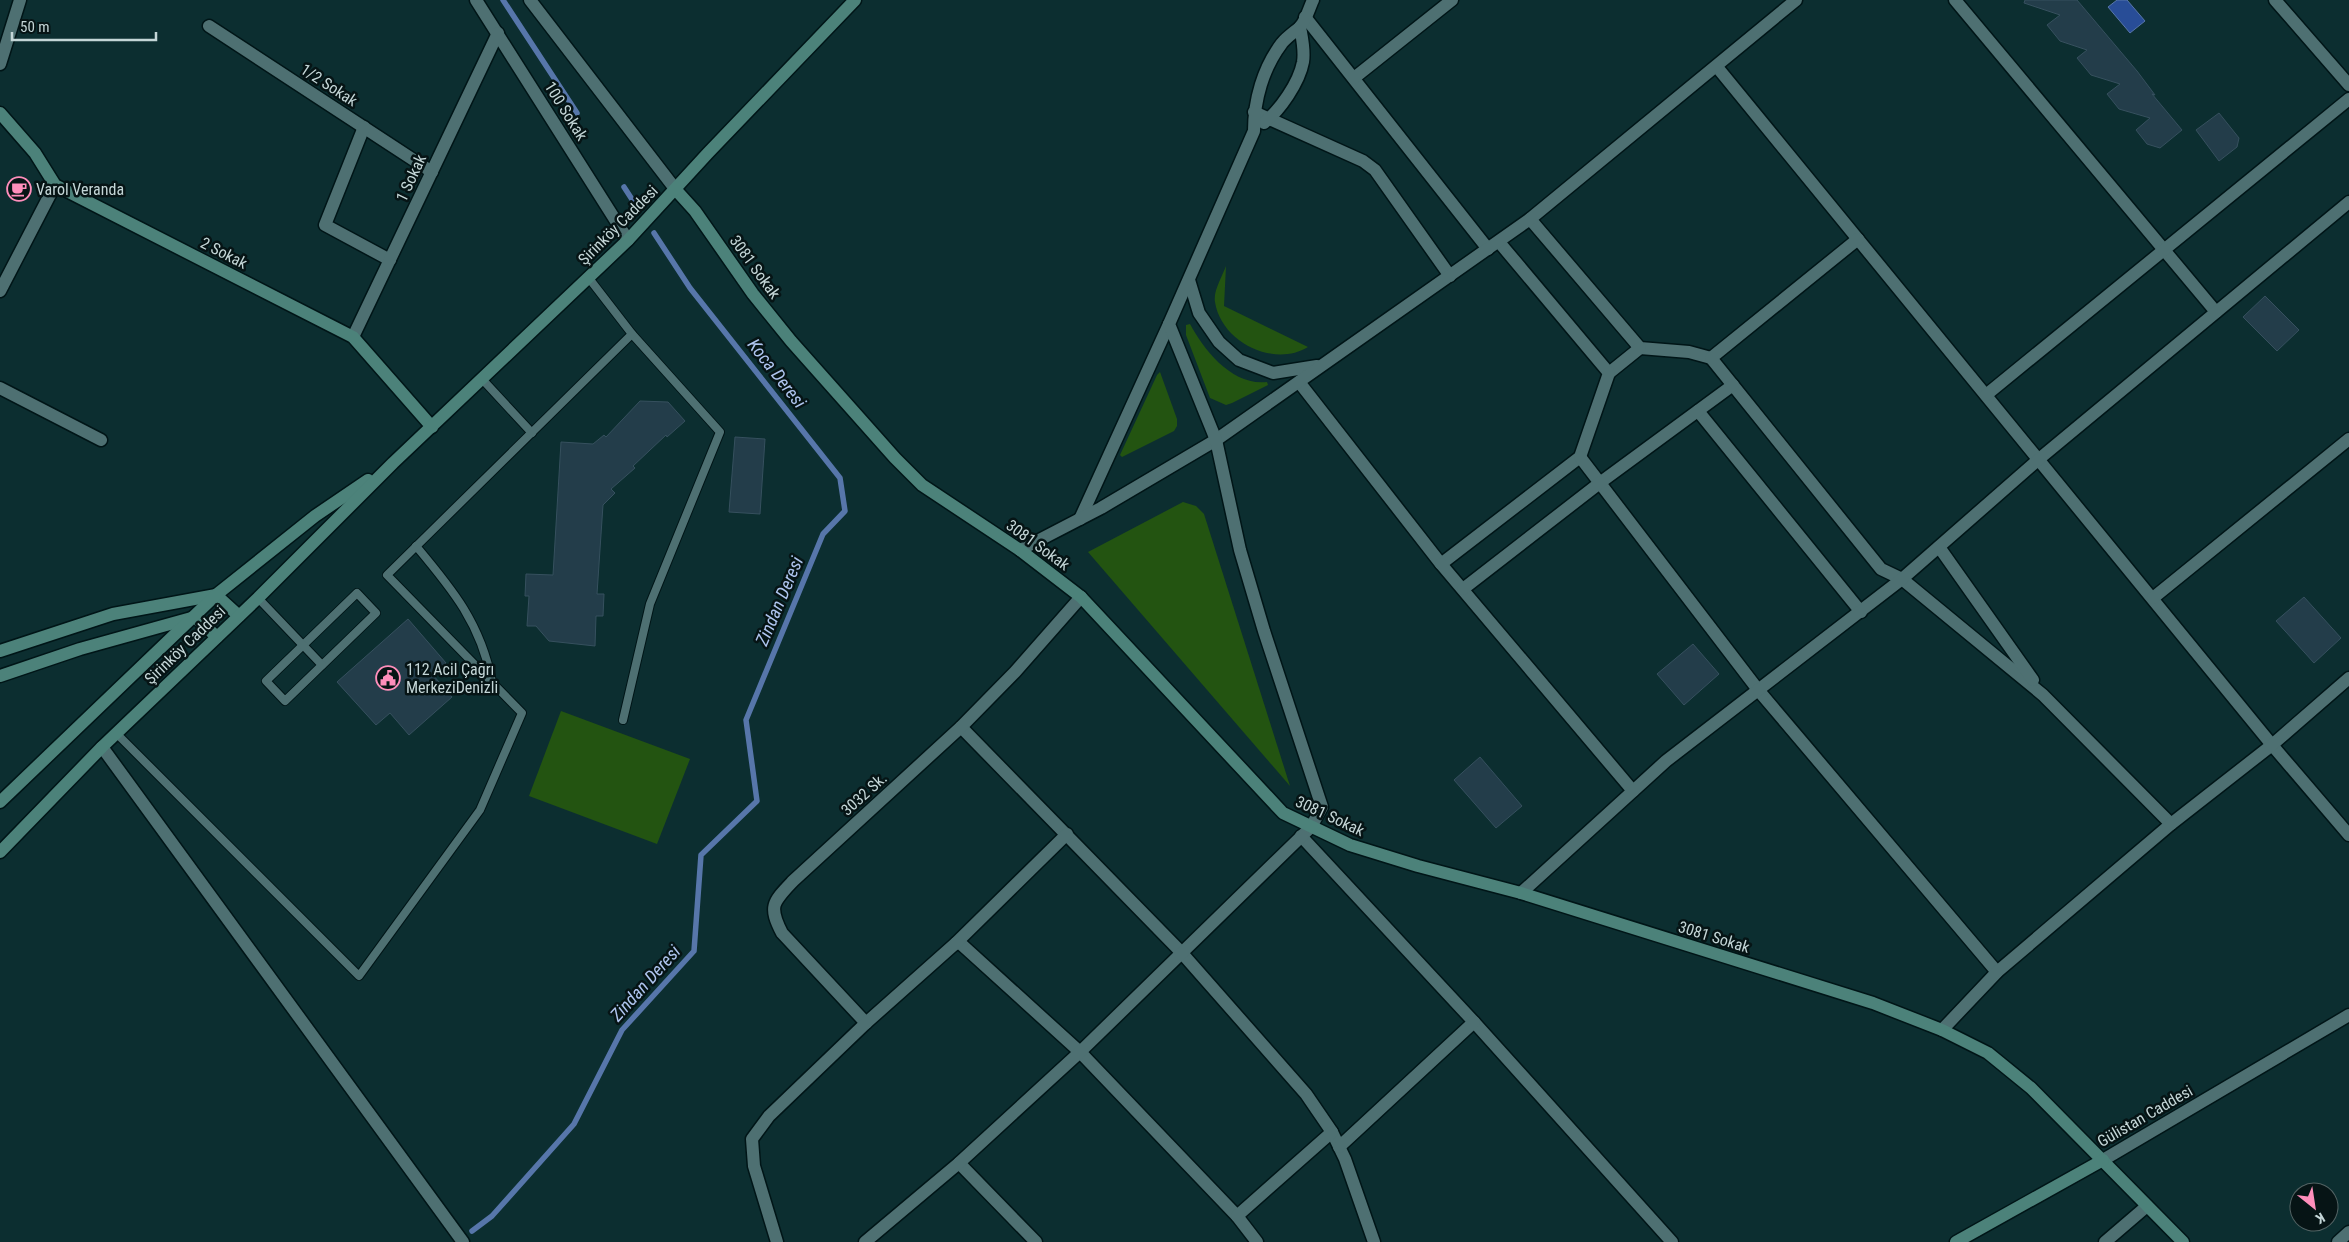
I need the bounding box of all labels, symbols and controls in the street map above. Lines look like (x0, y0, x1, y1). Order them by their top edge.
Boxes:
scale bar (12, 10, 156, 42)
text: 50 m (20, 18, 50, 36)
street label: 1/2 Sokak (297, 60, 362, 111)
street label: 100 Sokak (541, 78, 592, 145)
street label: 1 Sokak (392, 151, 431, 205)
cafe icon: Varol Veranda (6, 176, 32, 202)
place label: Varol Veranda (36, 180, 124, 199)
street label: Şirinköy Caddesi (574, 181, 662, 269)
street label: 3081 Sokak (726, 232, 785, 303)
street label: 2 Sokak (197, 233, 251, 273)
water label: Koca Deresi (743, 334, 811, 413)
street label: 3081 Sokak (1003, 516, 1074, 575)
water label: Zindan Deresi (750, 552, 808, 650)
street label: Şirinköy Caddesi (141, 602, 229, 688)
place label: 112 Acil Çağrı MerkeziDenizli (406, 660, 498, 697)
public building icon: 112 Acil Çağrı MerkeziDenizli (375, 665, 401, 691)
street label: 3032 Sk. (837, 769, 891, 819)
street label: 3081 Sokak (1293, 792, 1368, 841)
street label: 3081 Sokak (1676, 917, 1753, 957)
water label: Zindan Deresi (605, 940, 685, 1026)
street label: Gülistan Caddesi (2094, 1081, 2196, 1151)
north arrow (2289, 1182, 2339, 1232)
text: K (2313, 1209, 2328, 1227)

